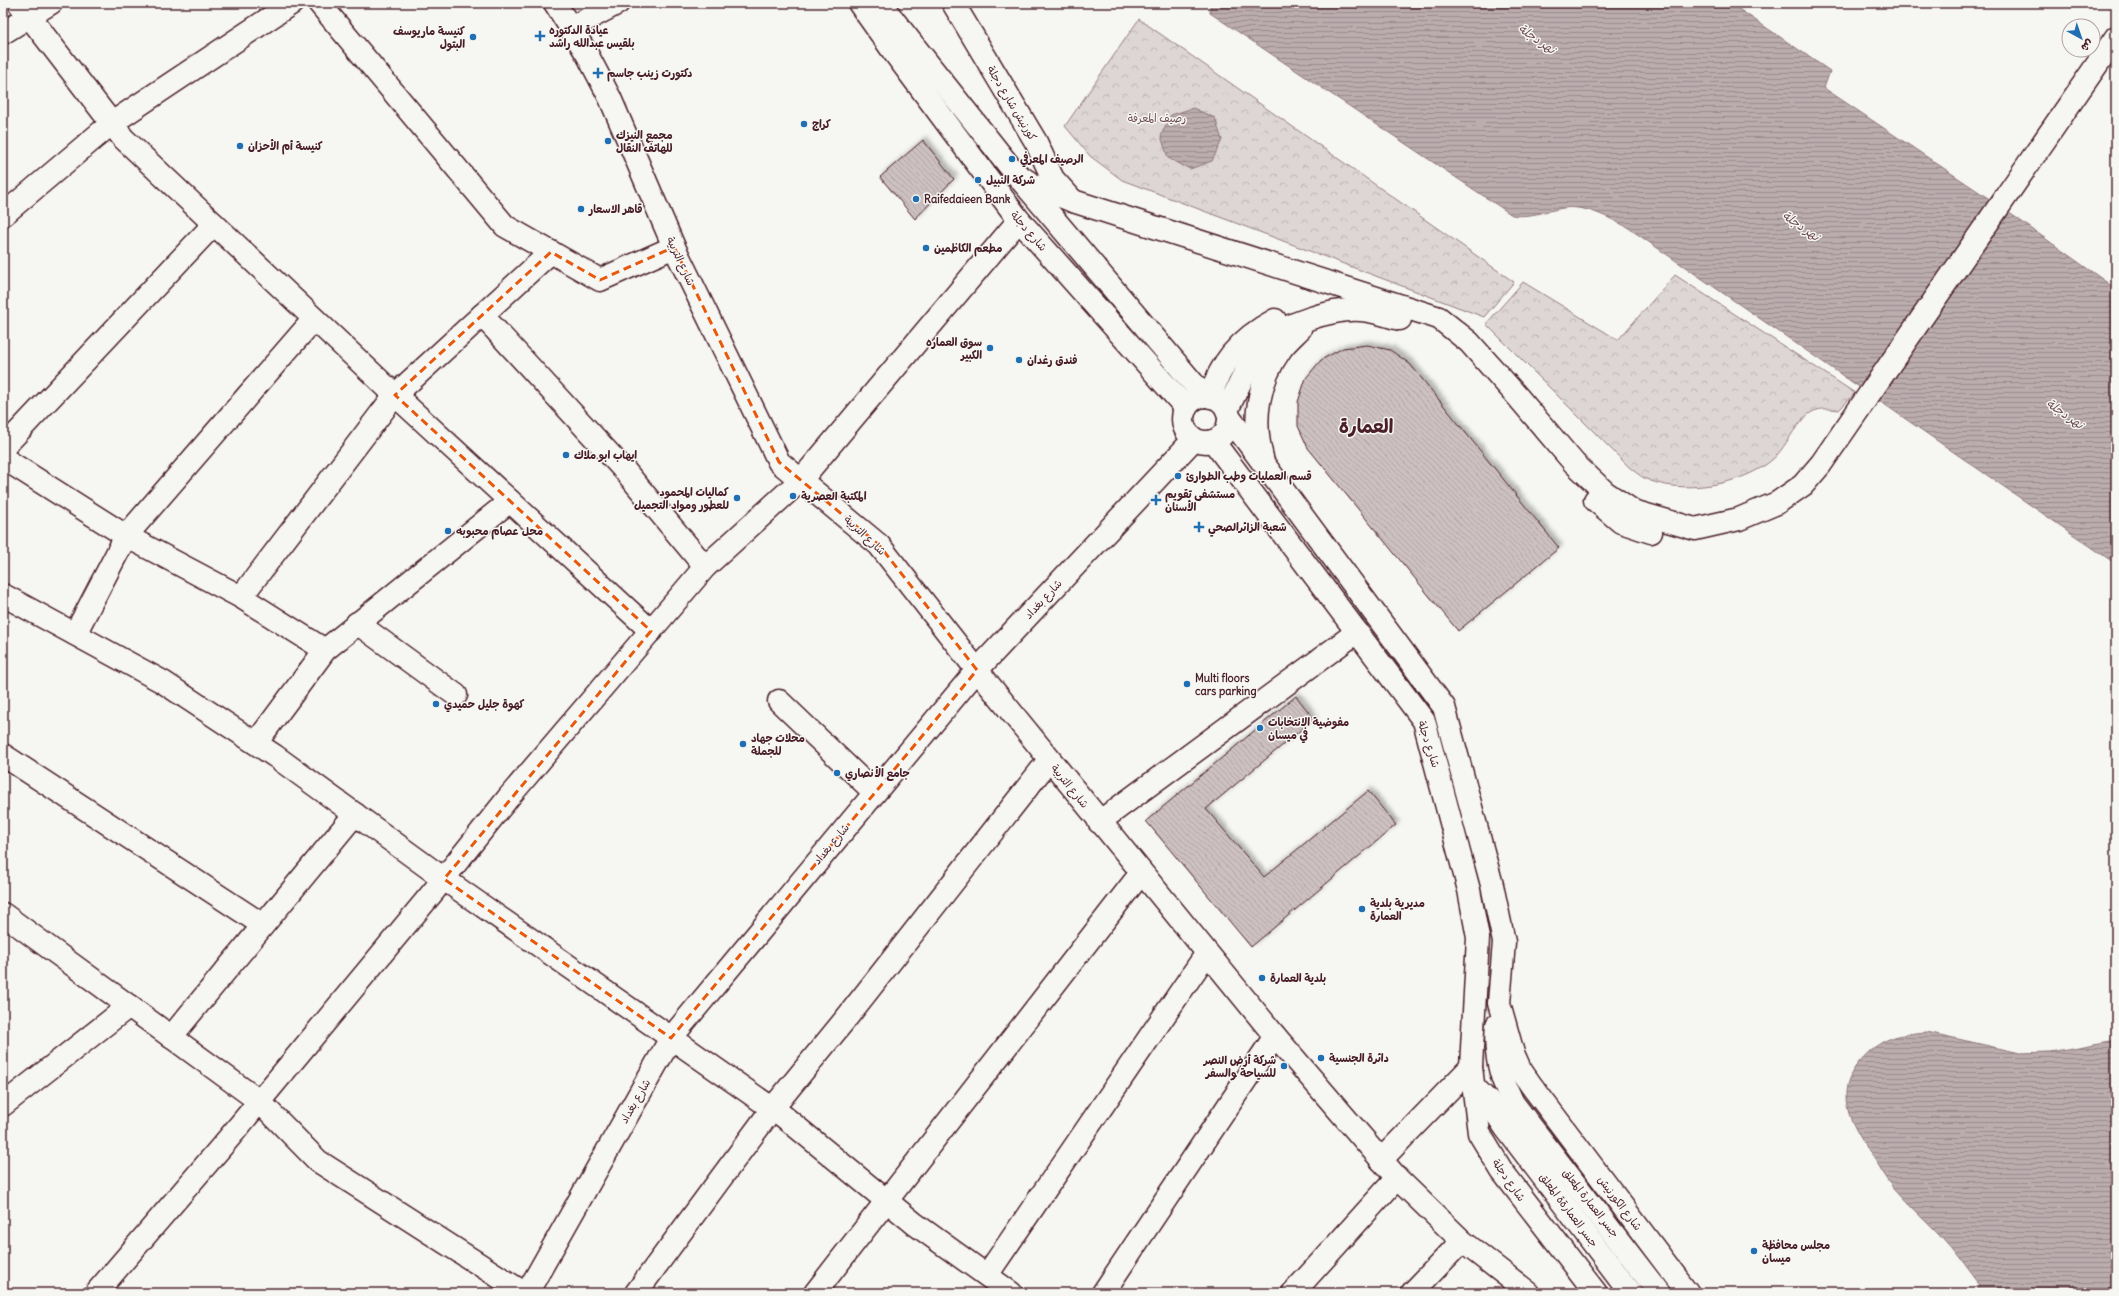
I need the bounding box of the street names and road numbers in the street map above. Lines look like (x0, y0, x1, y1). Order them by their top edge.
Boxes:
street label: كورنيش شارع دجلة (982, 63, 1040, 144)
street label: شارع دجلة (1006, 208, 1050, 255)
street label: شارع التربية (662, 234, 698, 288)
street label: شارع التربية (840, 512, 889, 559)
street label: شارع بغداد (1021, 576, 1066, 623)
street label: شارع دجلة (1413, 719, 1443, 770)
street label: شارع التربية (1047, 761, 1092, 812)
street label: شارع بغداد (810, 821, 854, 869)
street label: شارع بغداد (617, 1076, 655, 1127)
street label: شارع دجلة (1488, 1156, 1529, 1205)
street label: جسر العمارة المعلق (1560, 1166, 1622, 1240)
street label: جسر العمارةة المعلق (1537, 1170, 1601, 1250)
street label: شارع الكورنيش (1593, 1173, 1645, 1234)

